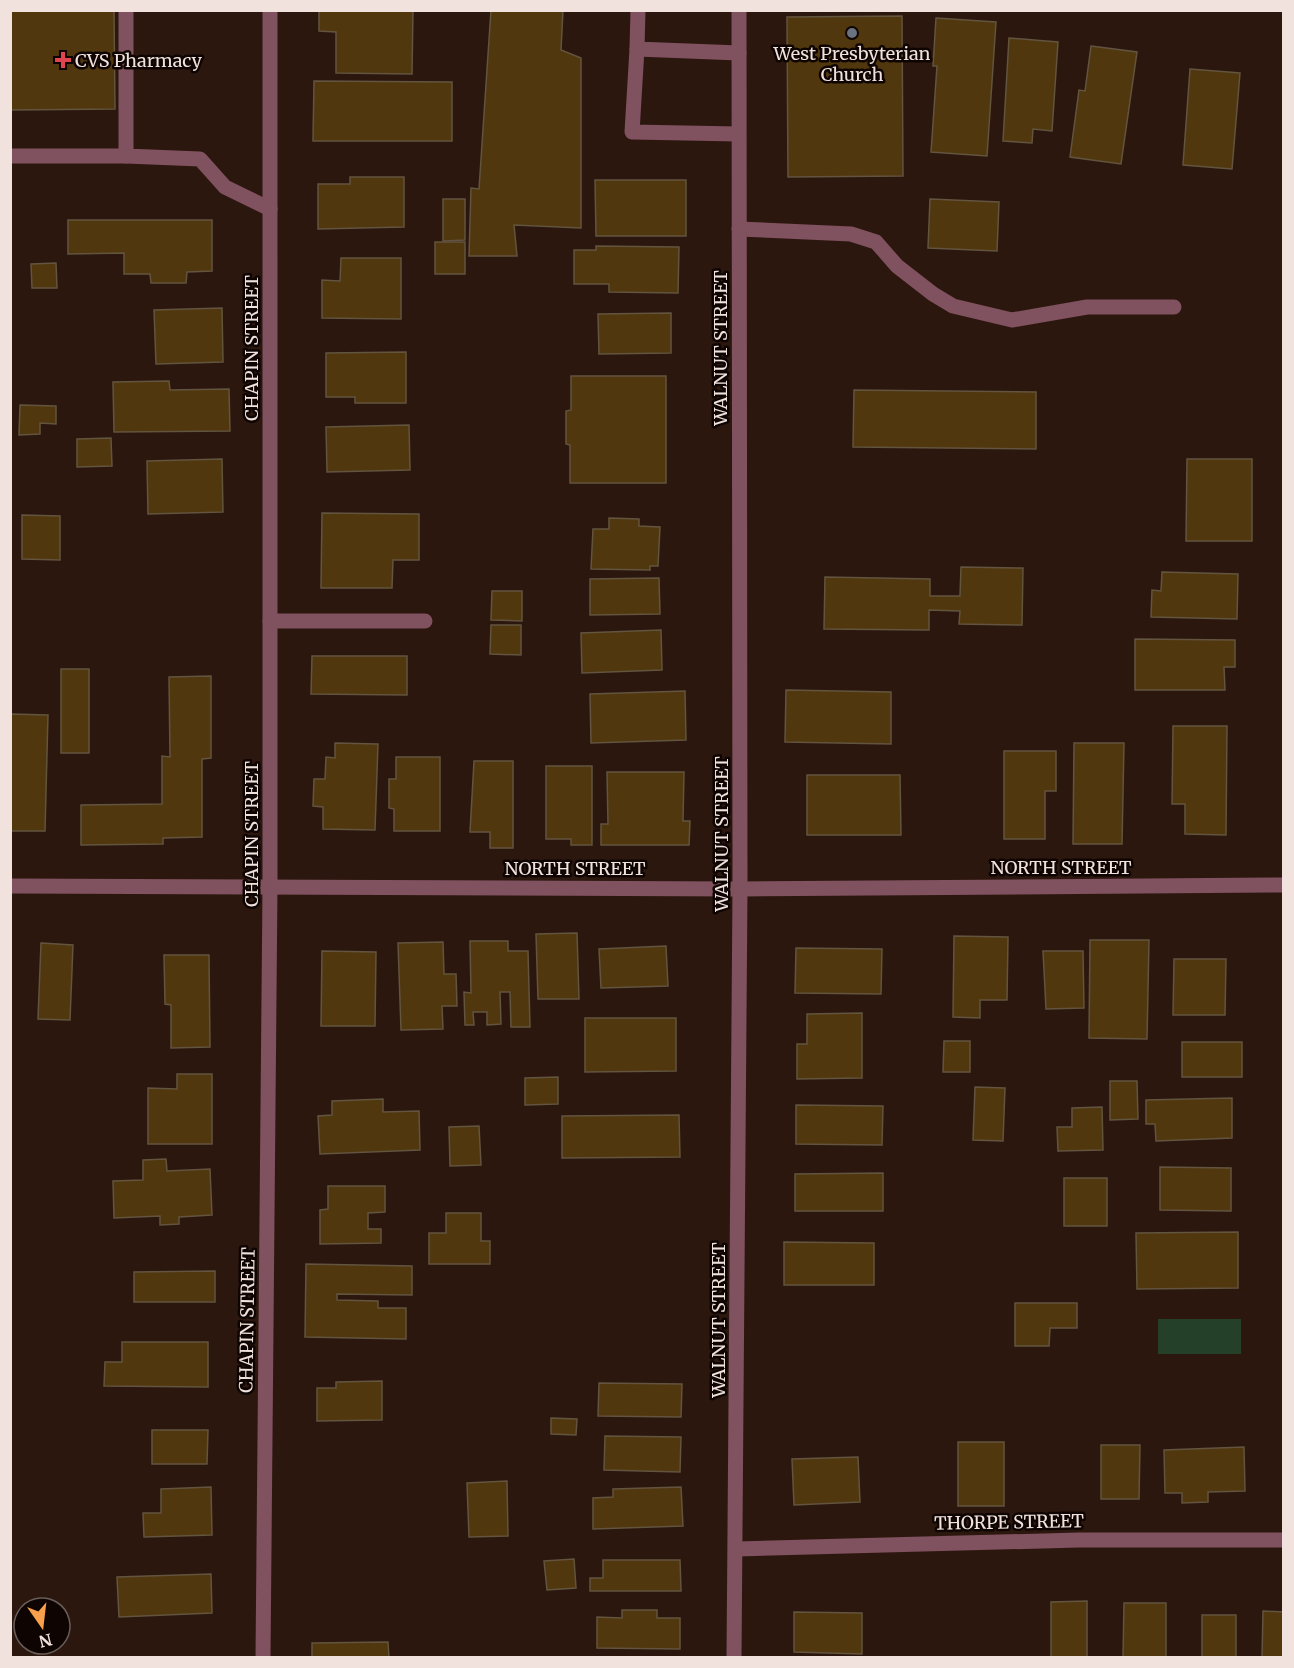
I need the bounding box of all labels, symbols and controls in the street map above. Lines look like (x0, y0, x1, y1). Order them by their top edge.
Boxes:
marker: West Presbyterian Church (845, 26, 859, 40)
place label: West Presbyterian Church (772, 42, 931, 86)
place label: CVS Pharmacy (75, 49, 203, 72)
marker: CVS Pharmacy (56, 53, 70, 67)
street label: WALNUT STREET (709, 270, 732, 427)
street label: CHAPIN STREET (240, 275, 263, 421)
street label: WALNUT STREET (710, 756, 733, 913)
street label: CHAPIN STREET (240, 761, 263, 907)
street label: NORTH STREET (991, 856, 1132, 879)
street label: NORTH STREET (505, 857, 646, 880)
street label: WALNUT STREET (707, 1242, 730, 1399)
street label: CHAPIN STREET (234, 1246, 260, 1393)
street label: THORPE STREET (934, 1509, 1085, 1535)
north arrow (12, 1596, 72, 1656)
text: N (37, 1629, 54, 1652)

